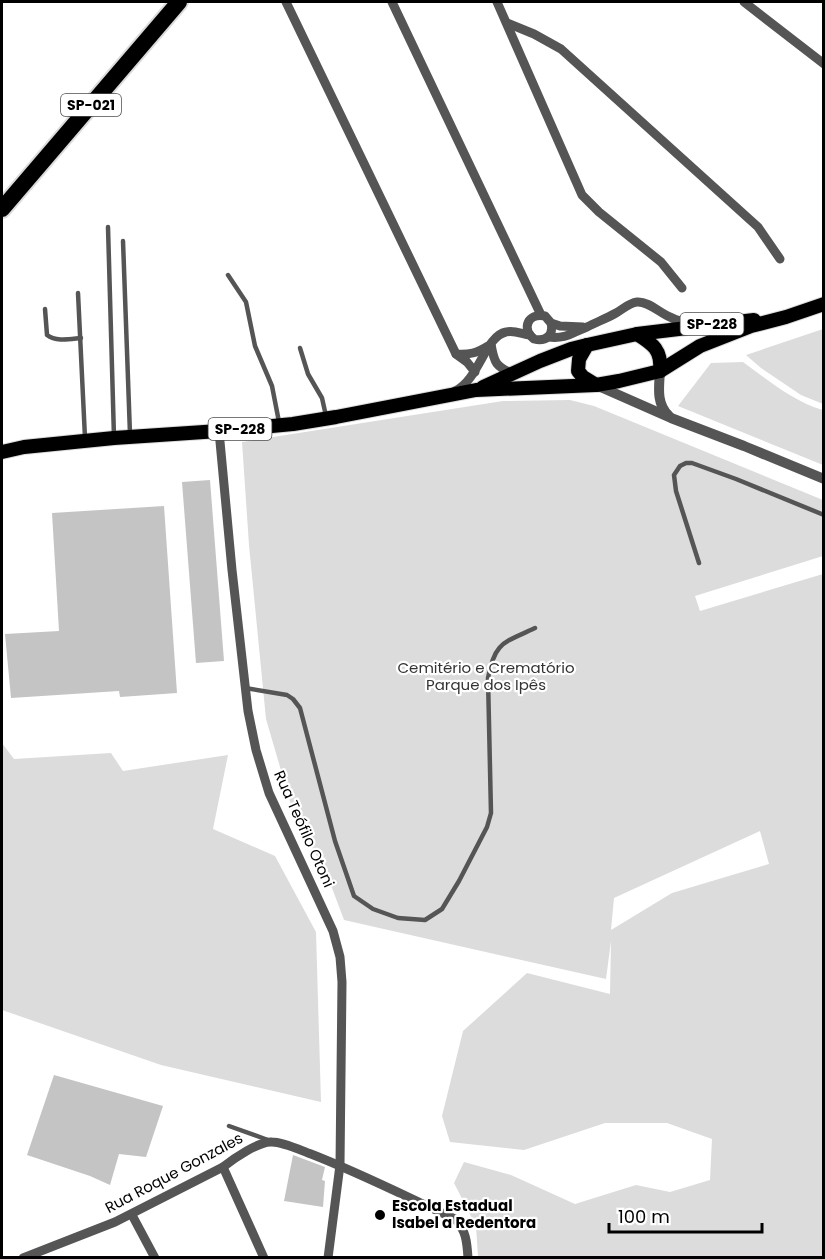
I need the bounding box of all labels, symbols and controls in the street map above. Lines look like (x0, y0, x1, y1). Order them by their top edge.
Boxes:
road number: SP-021 (61, 94, 121, 116)
road number: SP-228 (680, 313, 744, 335)
road number: SP-228 (208, 418, 272, 440)
park label: Cemitério e Crematório Parque dos Ipês (398, 657, 575, 695)
street label: Rua Teófilo Otoni (269, 767, 340, 891)
street label: Rua Roque Gonzales (101, 1127, 247, 1218)
place label: Escola Estadual Isabel a Redentora (392, 1195, 536, 1233)
scale bar (609, 1196, 762, 1234)
text: 100 m (618, 1204, 670, 1229)
marker: Escola Estadual Isabel a Redentora (373, 1208, 387, 1222)

